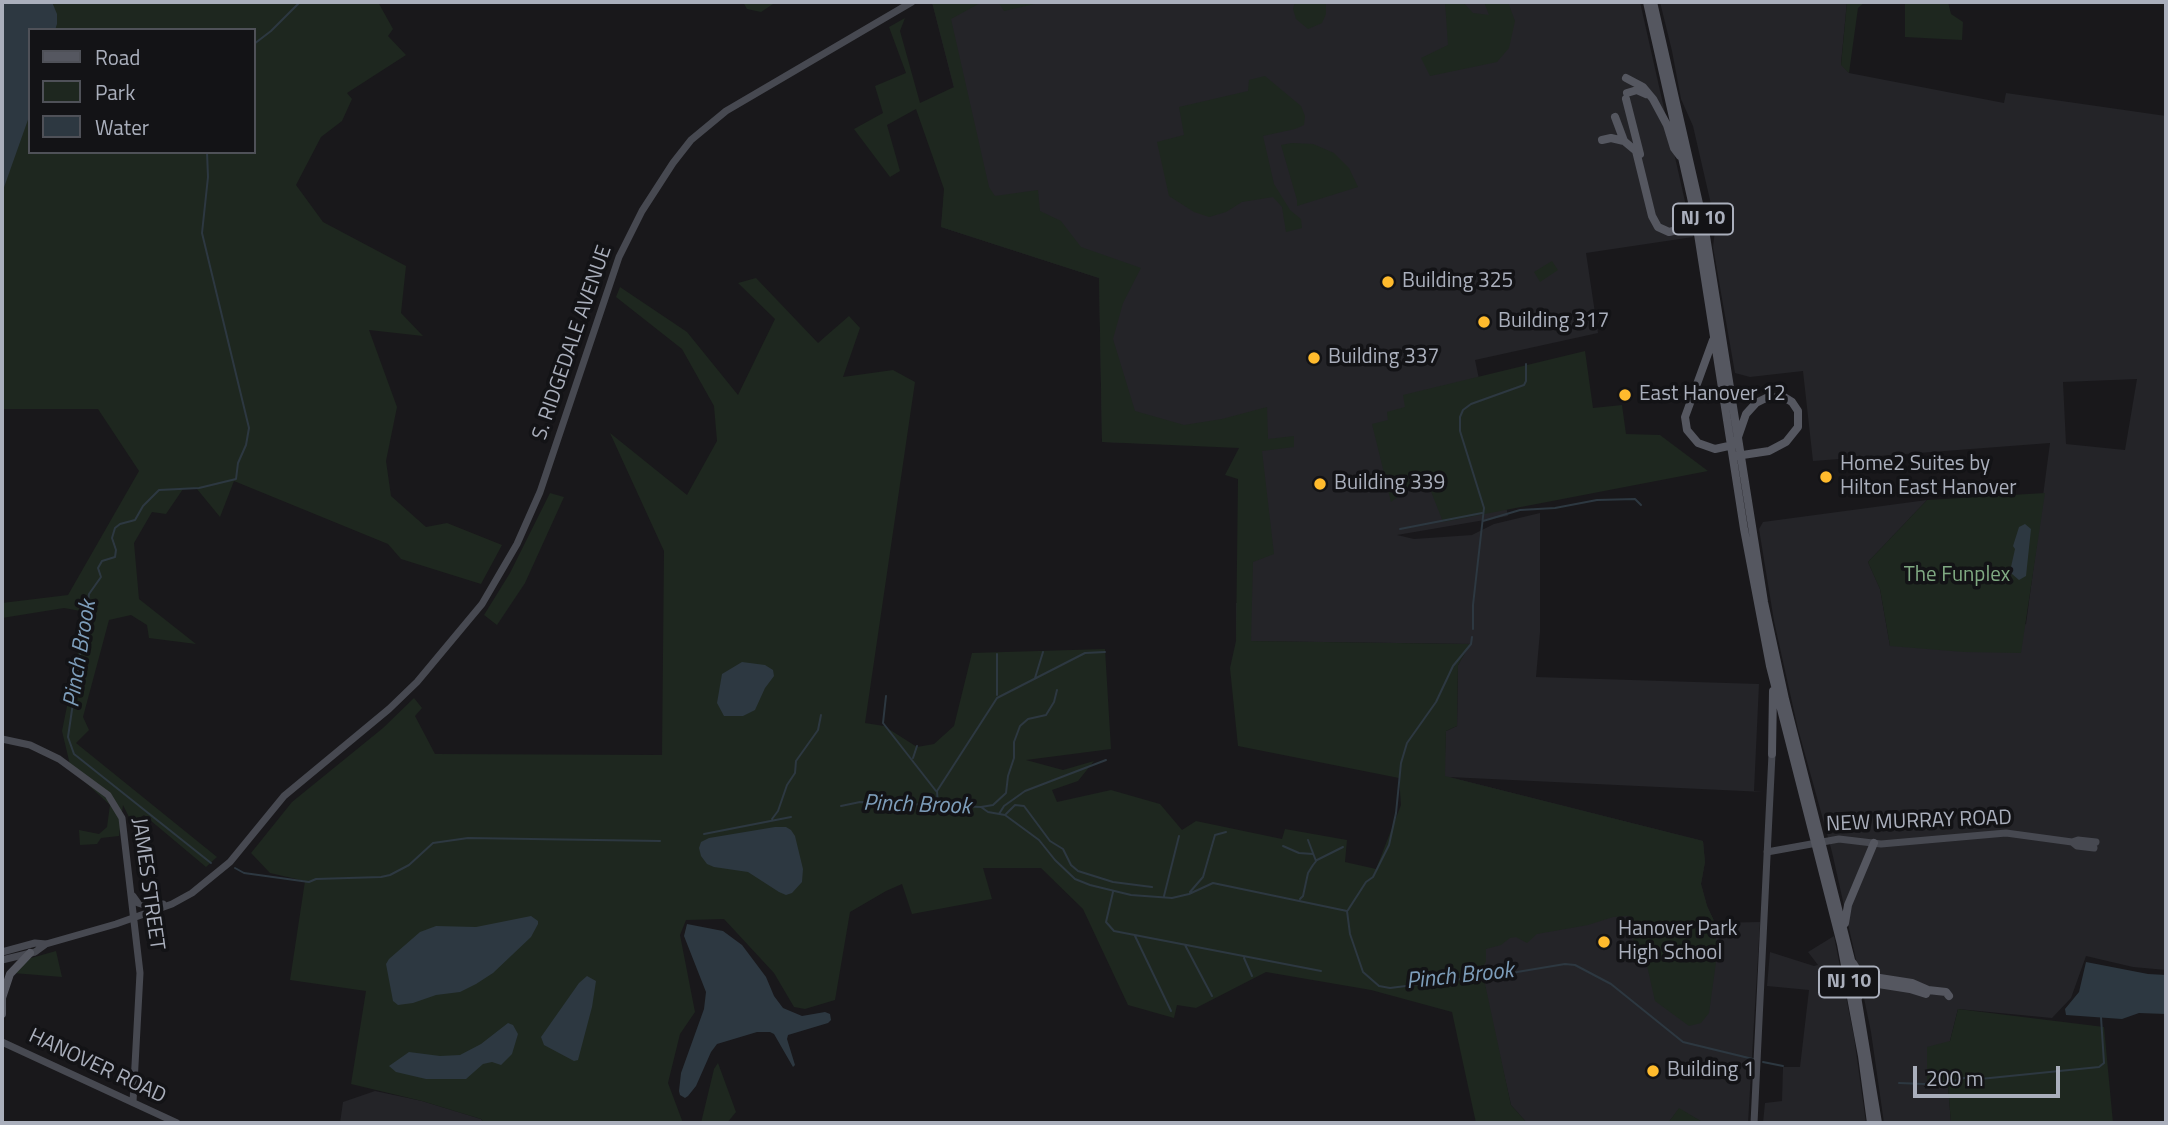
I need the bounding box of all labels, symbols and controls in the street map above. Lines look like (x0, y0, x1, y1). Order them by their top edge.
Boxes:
legend (28, 28, 256, 154)
text: Road (95, 41, 140, 73)
text: Park (95, 76, 135, 108)
text: Water (95, 111, 149, 143)
road number: NJ 10 (1673, 204, 1733, 234)
street label: S. RIDGEDALE AVENUE (528, 243, 618, 443)
place label: Building 325 (1402, 269, 1513, 295)
marker: Building 325 (1380, 274, 1396, 290)
place label: Building 317 (1498, 309, 1609, 335)
marker: Building 317 (1476, 314, 1492, 330)
place label: Building 337 (1328, 345, 1439, 371)
marker: Building 337 (1306, 350, 1322, 366)
place label: East Hanover 12 (1639, 382, 1786, 408)
marker: East Hanover 12 (1617, 387, 1633, 403)
place label: Home2 Suites by Hilton East Hanover (1840, 452, 2017, 502)
marker: Home2 Suites by Hilton East Hanover (1818, 469, 1834, 485)
place label: Building 339 (1334, 471, 1445, 497)
marker: Building 339 (1312, 476, 1328, 492)
park label: The Funplex (1904, 563, 2010, 589)
water label: Pinch Brook (59, 599, 103, 709)
water label: Pinch Brook (863, 790, 971, 822)
street label: NEW MURRAY ROAD (1826, 806, 2012, 838)
street label: JAMES STREET (125, 816, 169, 952)
place label: Hanover Park High School (1618, 917, 1737, 967)
marker: Hanover Park High School (1596, 934, 1612, 950)
water label: Pinch Brook (1405, 958, 1515, 996)
road number: NJ 10 (1819, 966, 1879, 998)
street label: HANOVER ROAD (24, 1024, 170, 1110)
scale bar (1916, 1052, 2063, 1096)
place label: Building 1 (1667, 1058, 1755, 1084)
text: 200 m (1926, 1062, 1983, 1094)
marker: Building 1 (1645, 1063, 1661, 1079)

